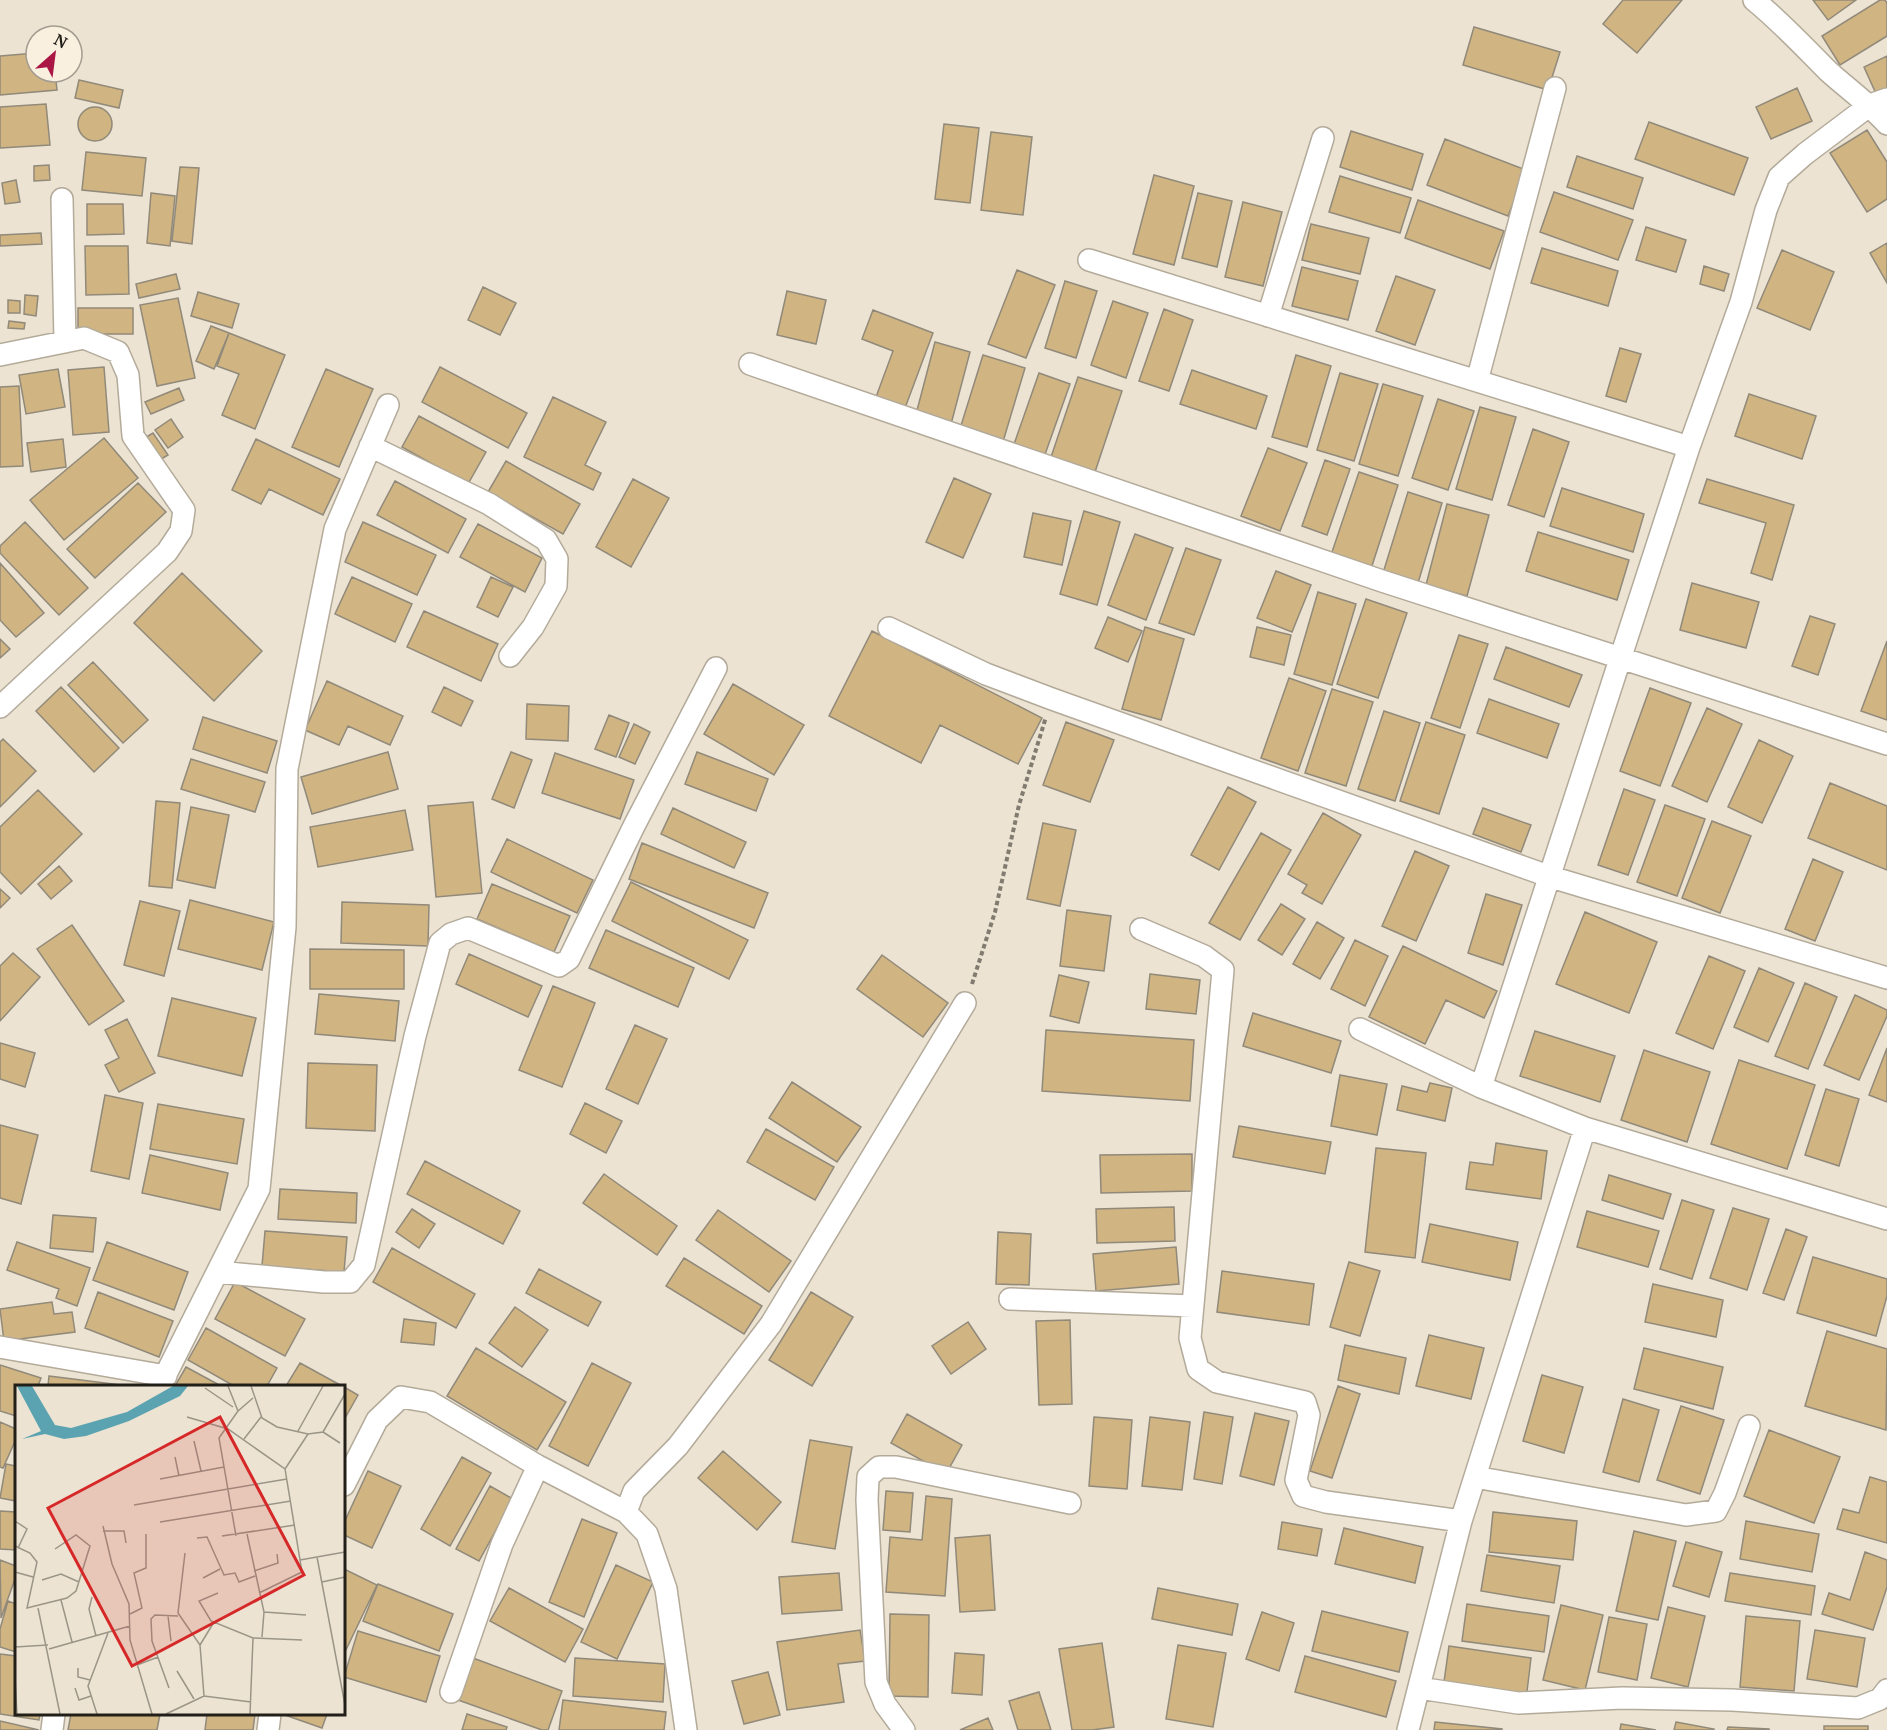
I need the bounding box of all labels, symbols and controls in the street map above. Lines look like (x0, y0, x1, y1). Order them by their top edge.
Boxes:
north arrow (24, 24, 84, 84)
text: N (51, 28, 72, 53)
inset map (15, 1385, 345, 1715)

